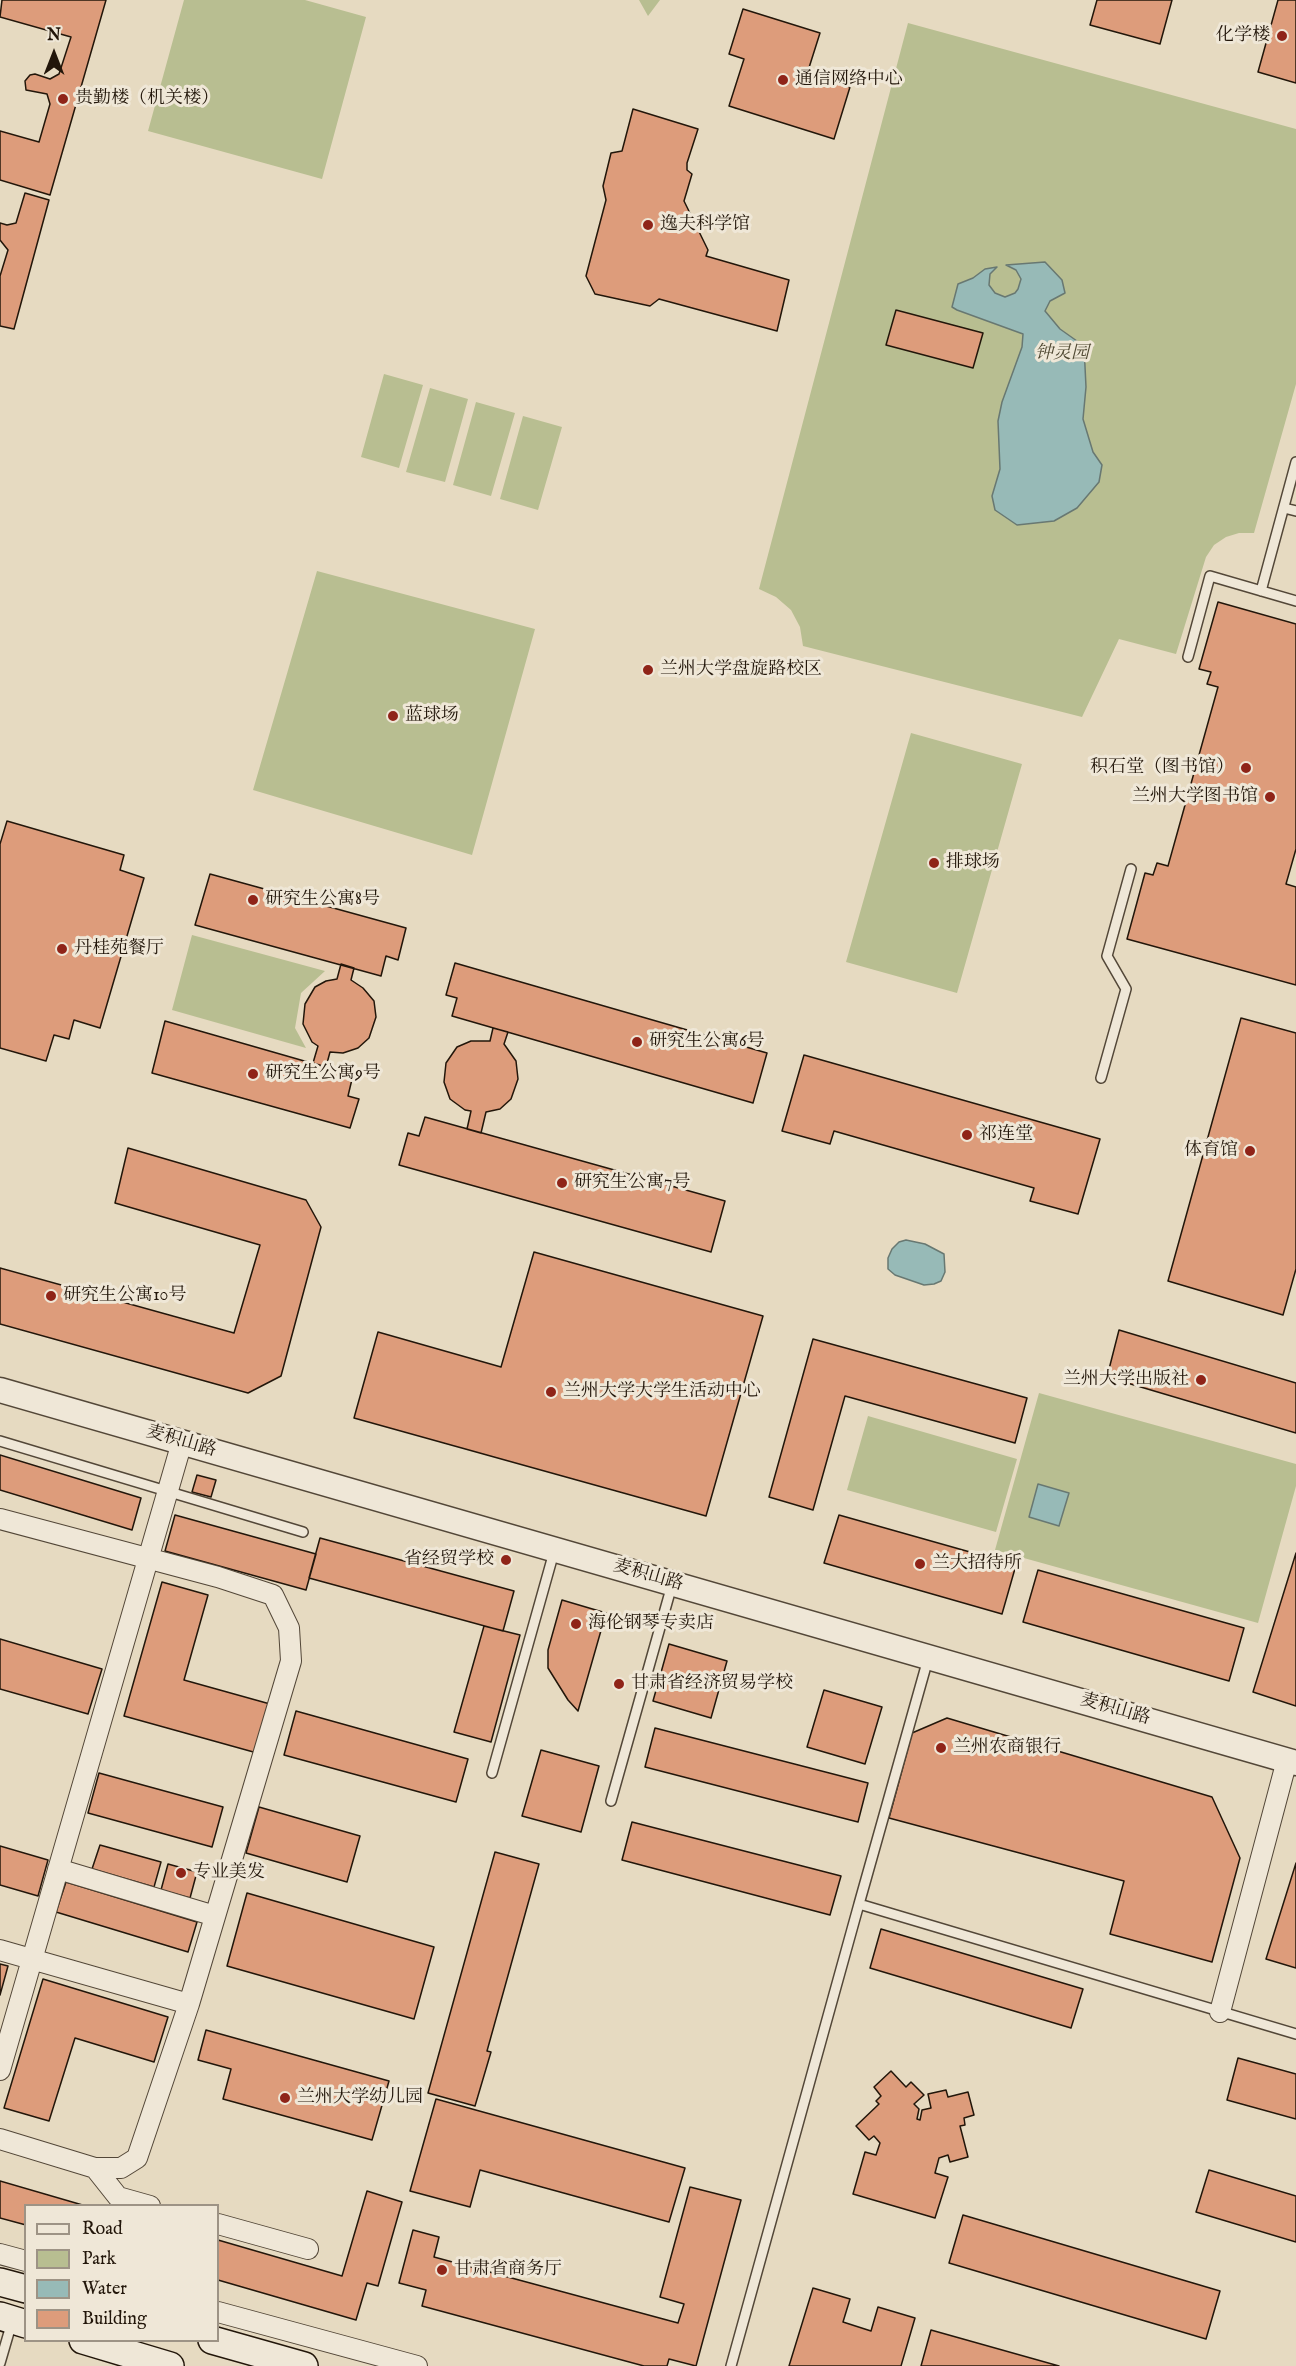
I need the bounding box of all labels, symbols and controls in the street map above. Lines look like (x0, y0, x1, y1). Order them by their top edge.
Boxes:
north arrow (24, 24, 84, 84)
place label: 化学楼 (1216, 25, 1270, 47)
text: N (47, 26, 61, 46)
marker: 化学楼 (1275, 29, 1289, 43)
place label: 通信网络中心 (795, 69, 903, 91)
marker: 通信网络中心 (776, 73, 790, 87)
place label: 贵勤楼（机关楼） (75, 88, 219, 110)
marker: 贵勤楼（机关楼） (56, 92, 70, 106)
place label: 逸夫科学馆 (660, 214, 750, 236)
marker: 逸夫科学馆 (641, 218, 655, 232)
park label: 钟灵园 (1035, 343, 1089, 365)
place label: 兰州大学盘旋路校区 (660, 659, 822, 681)
marker: 兰州大学盘旋路校区 (641, 663, 655, 677)
place label: 蓝球场 (405, 705, 459, 727)
marker: 蓝球场 (386, 709, 400, 723)
place label: 积石堂（图书馆） (1090, 757, 1234, 779)
marker: 积石堂（图书馆） (1239, 761, 1253, 775)
place label: 兰州大学图书馆 (1132, 786, 1258, 808)
marker: 兰州大学图书馆 (1263, 790, 1277, 804)
place label: 排球场 (946, 852, 1000, 874)
marker: 排球场 (927, 856, 941, 870)
place label: 研究生公寓8号 (265, 889, 380, 911)
marker: 研究生公寓8号 (246, 893, 260, 907)
place label: 丹桂苑餐厅 (74, 938, 164, 960)
marker: 丹桂苑餐厅 (55, 942, 69, 956)
place label: 研究生公寓6号 (649, 1031, 765, 1053)
marker: 研究生公寓6号 (630, 1035, 644, 1049)
place label: 研究生公寓9号 (265, 1063, 381, 1085)
marker: 研究生公寓9号 (246, 1067, 260, 1081)
place label: 祁连堂 (979, 1124, 1033, 1146)
marker: 祁连堂 (960, 1128, 974, 1142)
place label: 体育馆 (1184, 1140, 1238, 1162)
marker: 体育馆 (1243, 1144, 1257, 1158)
place label: 研究生公寓7号 (574, 1172, 690, 1194)
marker: 研究生公寓7号 (555, 1176, 569, 1190)
place label: 研究生公寓10号 (63, 1285, 186, 1307)
marker: 研究生公寓10号 (44, 1289, 58, 1303)
place label: 兰州大学出版社 (1063, 1369, 1189, 1391)
marker: 兰州大学出版社 (1194, 1373, 1208, 1387)
place label: 兰州大学大学生活动中心 (563, 1381, 761, 1403)
marker: 兰州大学大学生活动中心 (544, 1385, 558, 1399)
street label: 麦积山路 (143, 1422, 219, 1462)
place label: 省经贸学校 (404, 1549, 494, 1571)
marker: 省经贸学校 (499, 1553, 513, 1567)
place label: 兰大招待所 (932, 1553, 1022, 1575)
street label: 麦积山路 (610, 1556, 686, 1596)
marker: 兰大招待所 (913, 1557, 927, 1571)
place label: 海伦钢琴专卖店 (588, 1613, 714, 1635)
marker: 海伦钢琴专卖店 (569, 1617, 583, 1631)
place label: 甘肃省经济贸易学校 (631, 1673, 793, 1695)
marker: 甘肃省经济贸易学校 (612, 1677, 626, 1691)
street label: 麦积山路 (1077, 1690, 1153, 1730)
place label: 兰州农商银行 (953, 1737, 1061, 1759)
marker: 兰州农商银行 (934, 1741, 948, 1755)
place label: 专业美发 (193, 1862, 265, 1884)
marker: 专业美发 (174, 1866, 188, 1880)
place label: 兰州大学幼儿园 (297, 2087, 423, 2109)
marker: 兰州大学幼儿园 (278, 2091, 292, 2105)
legend (24, 2204, 219, 2342)
text: Road (82, 2218, 123, 2241)
text: Park (82, 2248, 116, 2271)
place label: 甘肃省商务厅 (454, 2259, 562, 2281)
marker: 甘肃省商务厅 (435, 2263, 449, 2277)
text: Water (82, 2278, 127, 2301)
text: Building (82, 2308, 147, 2331)

